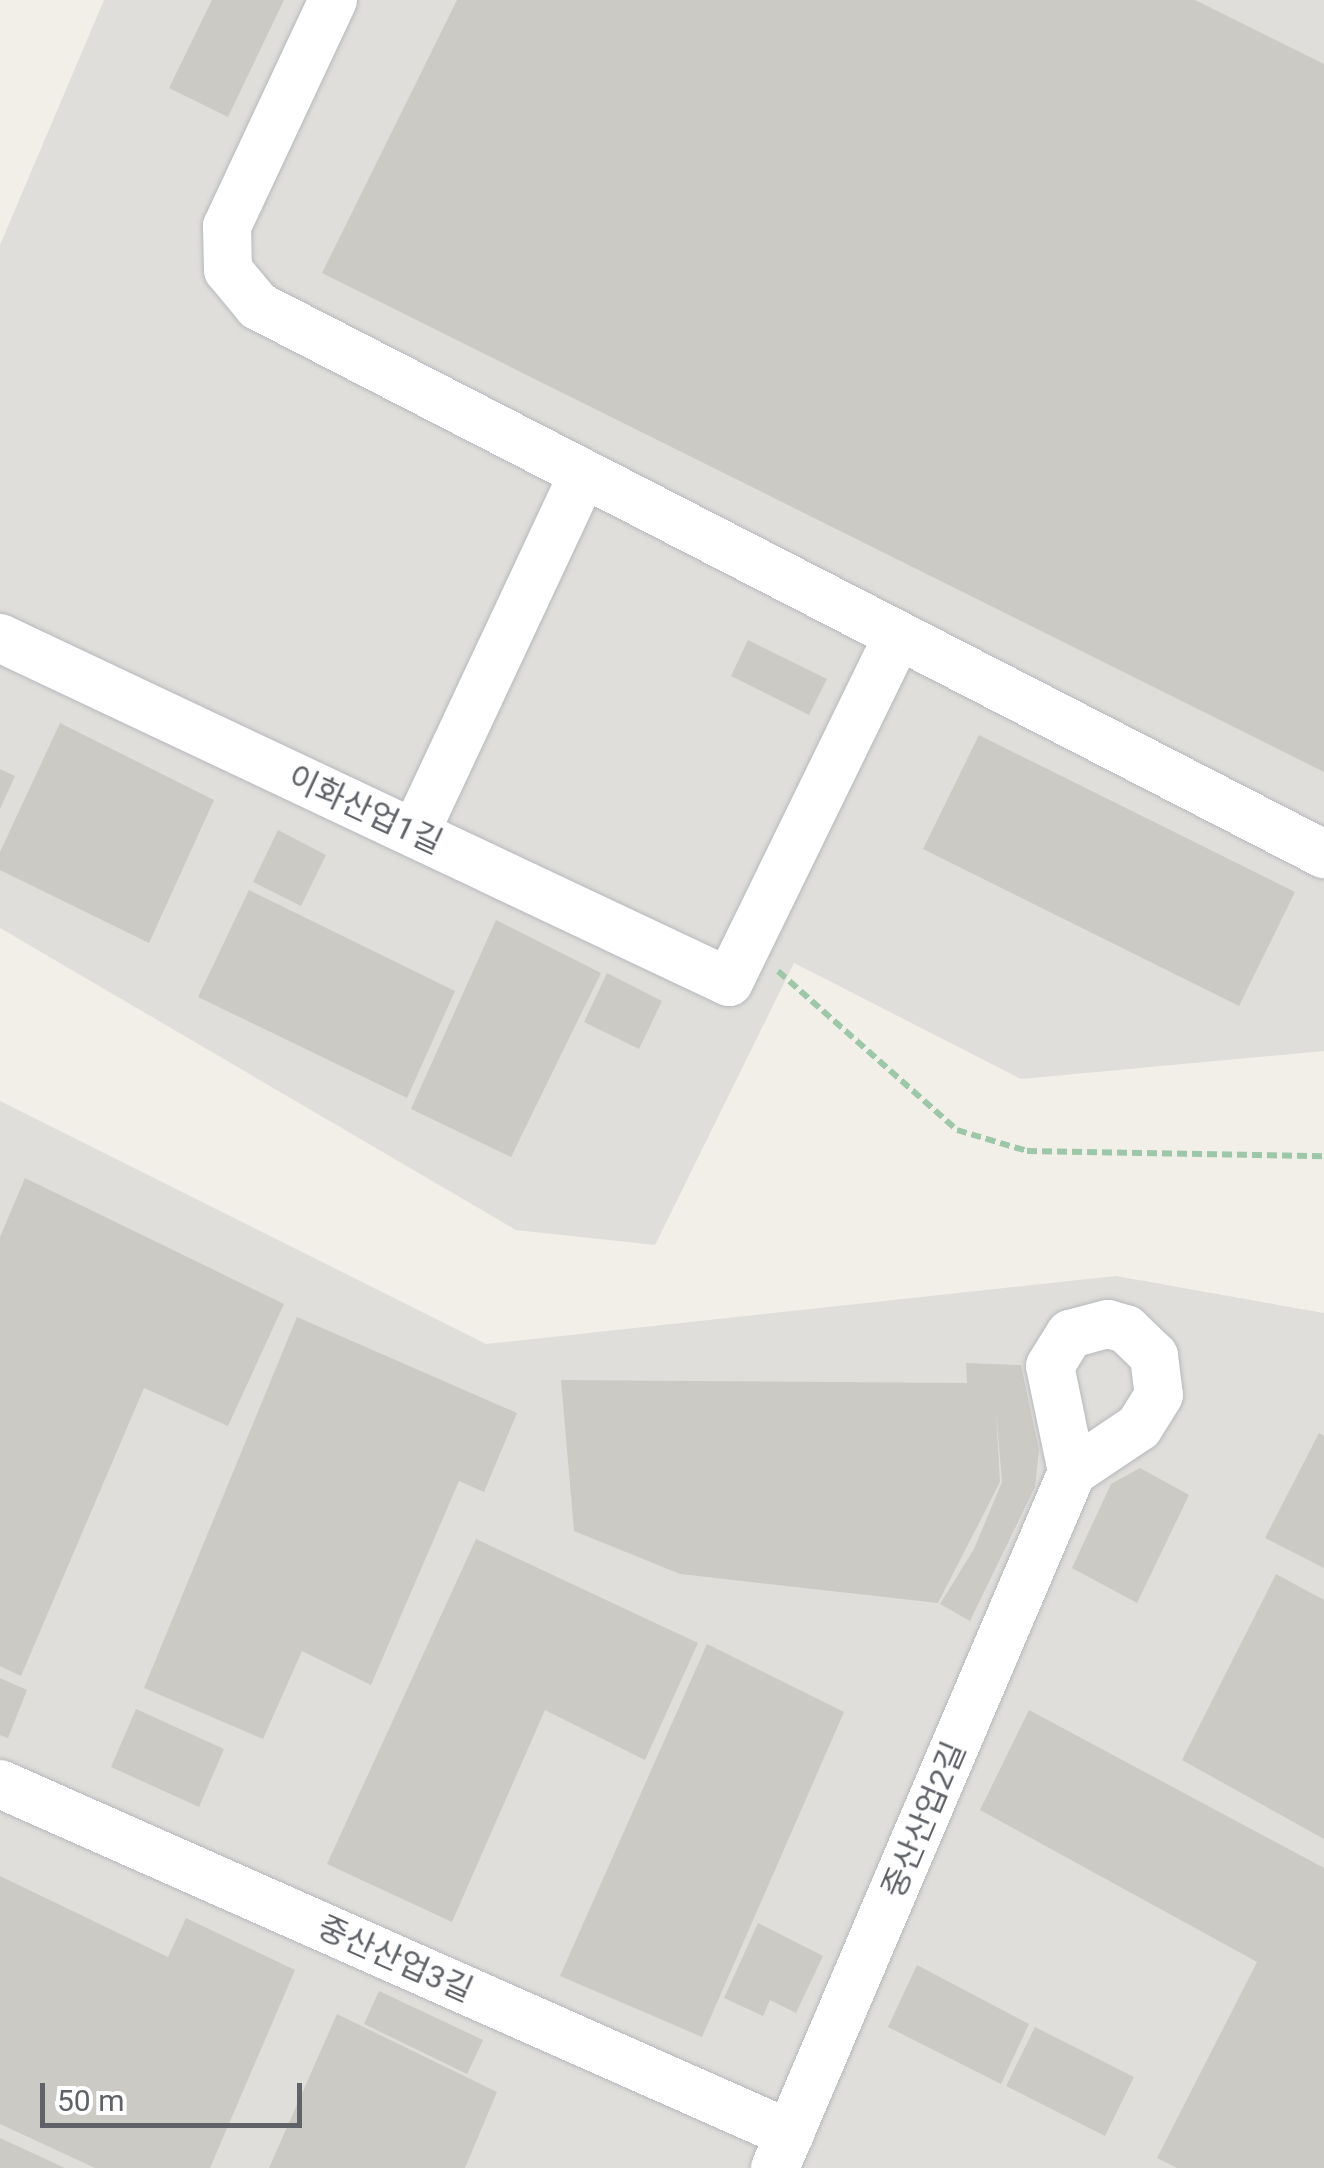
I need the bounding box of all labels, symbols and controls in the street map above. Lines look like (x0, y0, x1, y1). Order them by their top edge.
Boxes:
street label: 이화산업1길 (282, 758, 448, 862)
street label: 중산산업2길 (874, 1736, 974, 1904)
street label: 중산산업3길 (312, 1908, 478, 2010)
scale bar (45, 2063, 308, 2125)
text: 50 m (57, 2083, 124, 2118)

